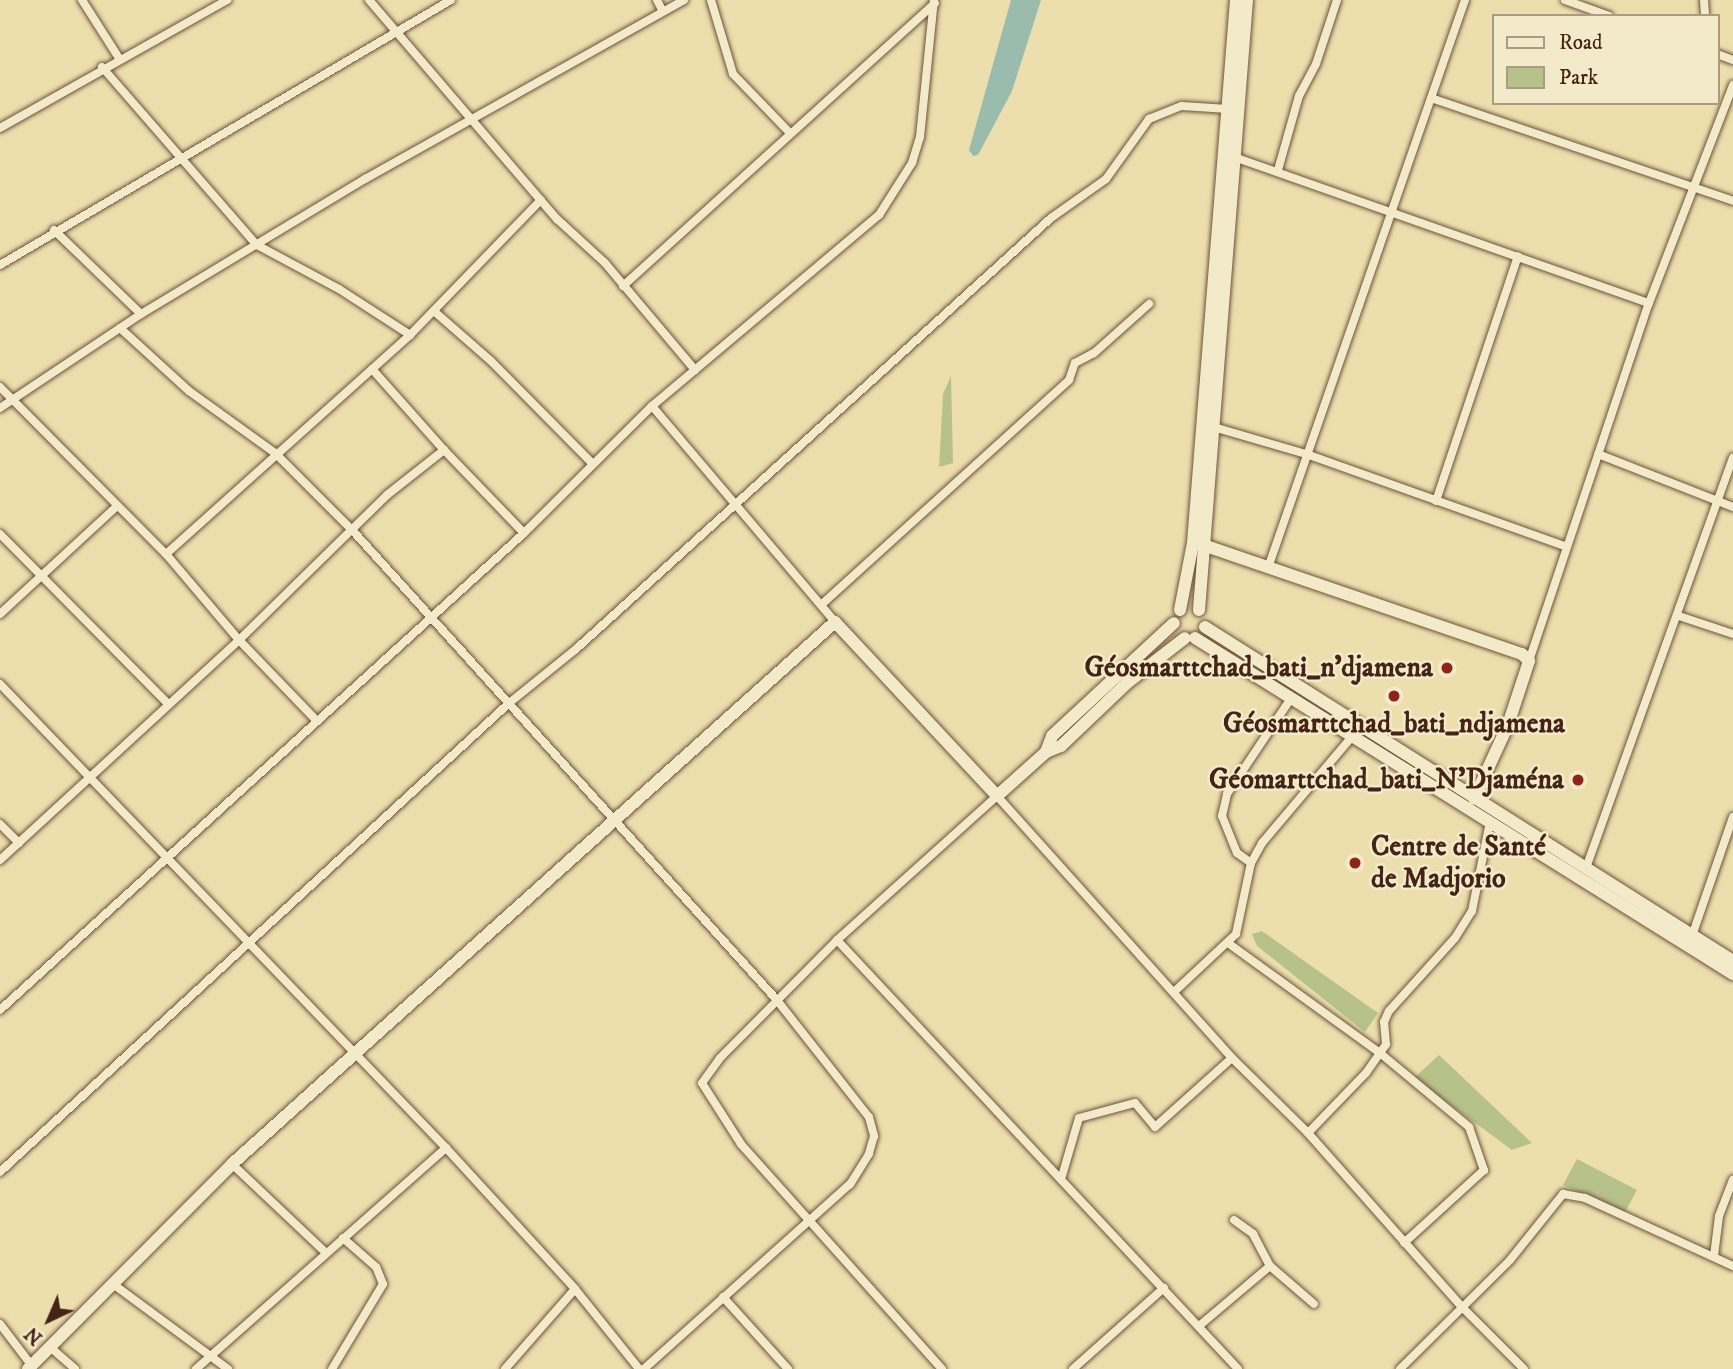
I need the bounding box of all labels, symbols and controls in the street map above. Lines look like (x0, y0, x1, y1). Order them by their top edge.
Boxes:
legend (1492, 14, 1719, 105)
text: Road (1559, 30, 1603, 56)
text: Park (1559, 65, 1598, 91)
place label: Géosmarttchad_bati_n'djamena (1085, 651, 1433, 685)
marker: Géosmarttchad_bati_n'djamena (1439, 660, 1455, 676)
marker: Géosmarttchad_bati_ndjamena (1386, 688, 1402, 704)
place label: Géosmarttchad_bati_ndjamena (1223, 707, 1565, 741)
place label: Géomarttchad_bati_N'Djaména (1209, 763, 1564, 797)
marker: Géomarttchad_bati_N'Djaména (1570, 772, 1586, 788)
place label: Centre de Santé de Madjorio (1371, 830, 1546, 896)
marker: Centre de Santé de Madjorio (1345, 853, 1365, 873)
north arrow (14, 1285, 84, 1355)
text: N (20, 1322, 48, 1349)

